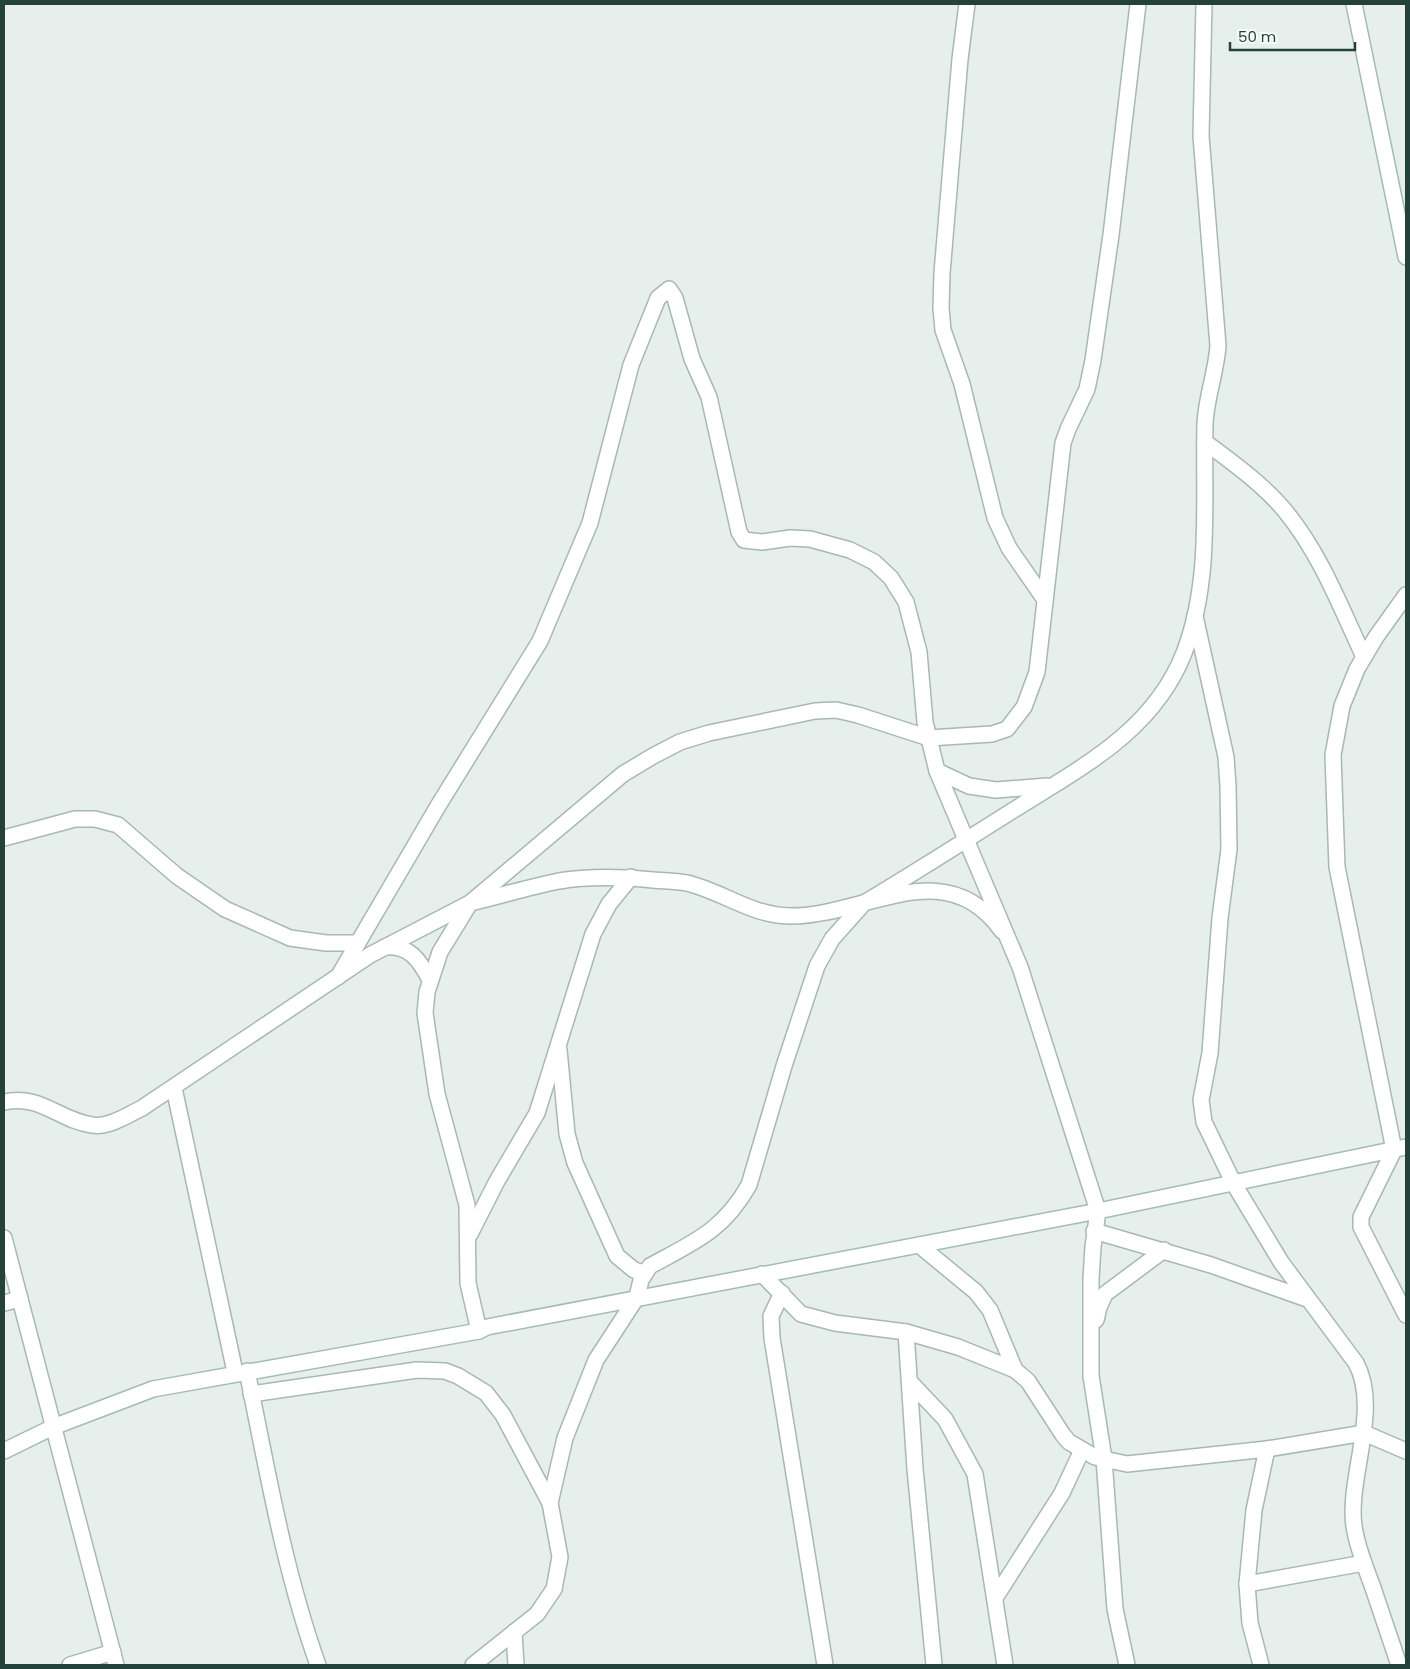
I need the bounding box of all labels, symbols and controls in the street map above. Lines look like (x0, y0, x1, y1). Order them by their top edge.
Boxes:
scale bar (1230, 20, 1355, 52)
text: 50 m (1238, 26, 1276, 47)

